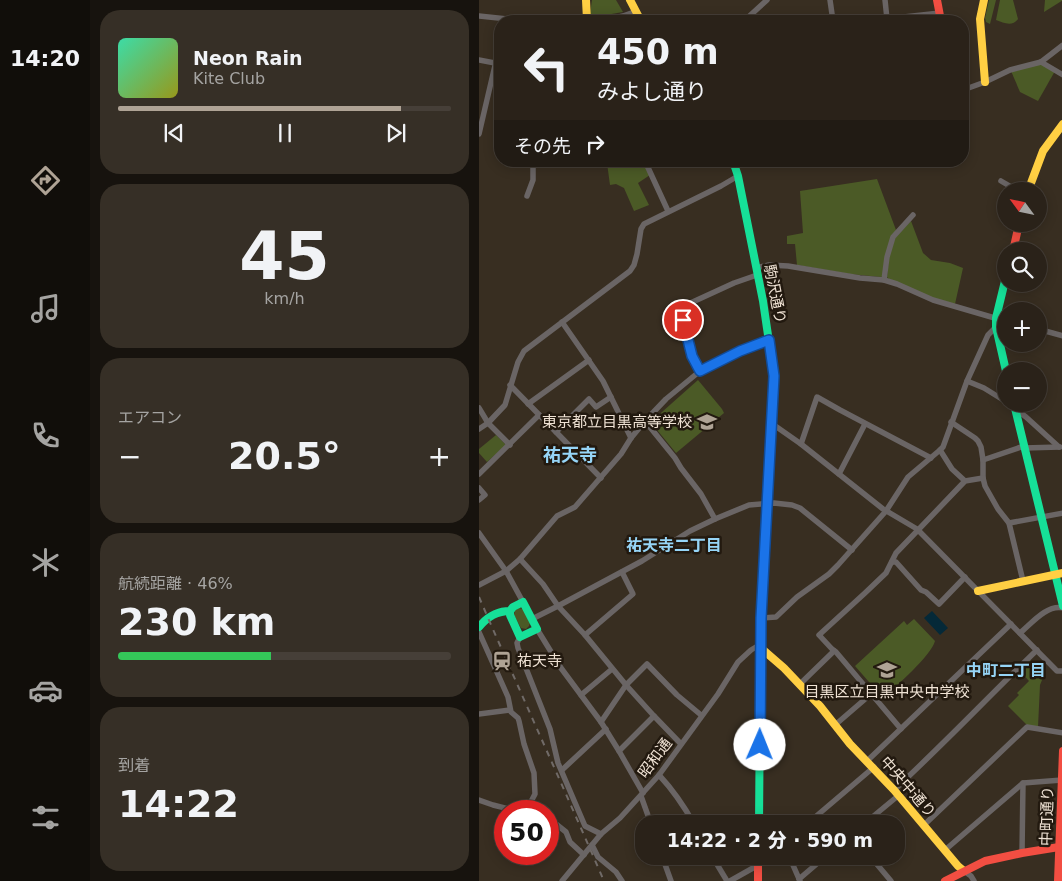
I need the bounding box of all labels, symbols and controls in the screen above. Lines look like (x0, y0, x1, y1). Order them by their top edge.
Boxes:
text: 450 m (597, 32, 719, 72)
icon: left (514, 35, 579, 100)
text: 14:20 (10, 46, 80, 71)
text: Neon Rain (193, 47, 302, 69)
text: Kite Club (193, 69, 265, 88)
text: みよし通り (597, 79, 707, 104)
icon: previous (160, 119, 188, 147)
icon: pause (271, 119, 299, 147)
icon: next (382, 119, 410, 147)
icon: right (581, 130, 609, 158)
text: その先 (514, 135, 571, 157)
icon: directions (28, 163, 63, 198)
north arrow (997, 182, 1047, 232)
map controls (997, 182, 1047, 412)
text: 45 (239, 219, 330, 294)
button: search (997, 242, 1047, 292)
street label: 駒沢通り (760, 263, 790, 325)
text: km/h (264, 289, 305, 308)
icon: music (28, 291, 63, 326)
pin (662, 299, 704, 341)
button: + (997, 302, 1047, 352)
icon: arrive (669, 306, 697, 334)
button: − (997, 362, 1047, 412)
text: エアコン (118, 408, 182, 427)
school or university icon: 東京都立目黒高等学校 (696, 411, 718, 433)
place label: 東京都立目黒高等学校 (542, 413, 692, 431)
icon: phone (28, 418, 63, 453)
text: 20.5° (228, 434, 341, 478)
text: − (118, 440, 141, 473)
text: + (428, 440, 451, 473)
district label: 祐天寺 (543, 444, 597, 465)
district label: 祐天寺二丁目 (626, 536, 722, 555)
icon: climate (28, 545, 63, 580)
text: 航続距離 · 46% (118, 574, 233, 593)
text: 230 km (118, 600, 275, 644)
station icon: 祐天寺 (491, 650, 513, 672)
place label: 祐天寺 (517, 652, 562, 670)
school or university icon: 目黒区立目黒中央中学校 (876, 659, 898, 681)
district label: 中町二丁目 (966, 661, 1046, 680)
icon: car (28, 673, 63, 708)
place label: 目黒区立目黒中央中学校 (804, 683, 970, 701)
position arrow (733, 718, 785, 770)
street label: 昭和通 (634, 735, 676, 781)
street label: 中央中通り (877, 753, 939, 821)
text: 到着 (118, 756, 150, 775)
text: 14:22 (118, 782, 239, 826)
street label: 中町通り (1037, 786, 1057, 846)
icon: filters (28, 800, 63, 835)
speed limit sign: 50 (494, 800, 559, 865)
text: 14:22 · 2 分 · 590 m (667, 829, 873, 851)

